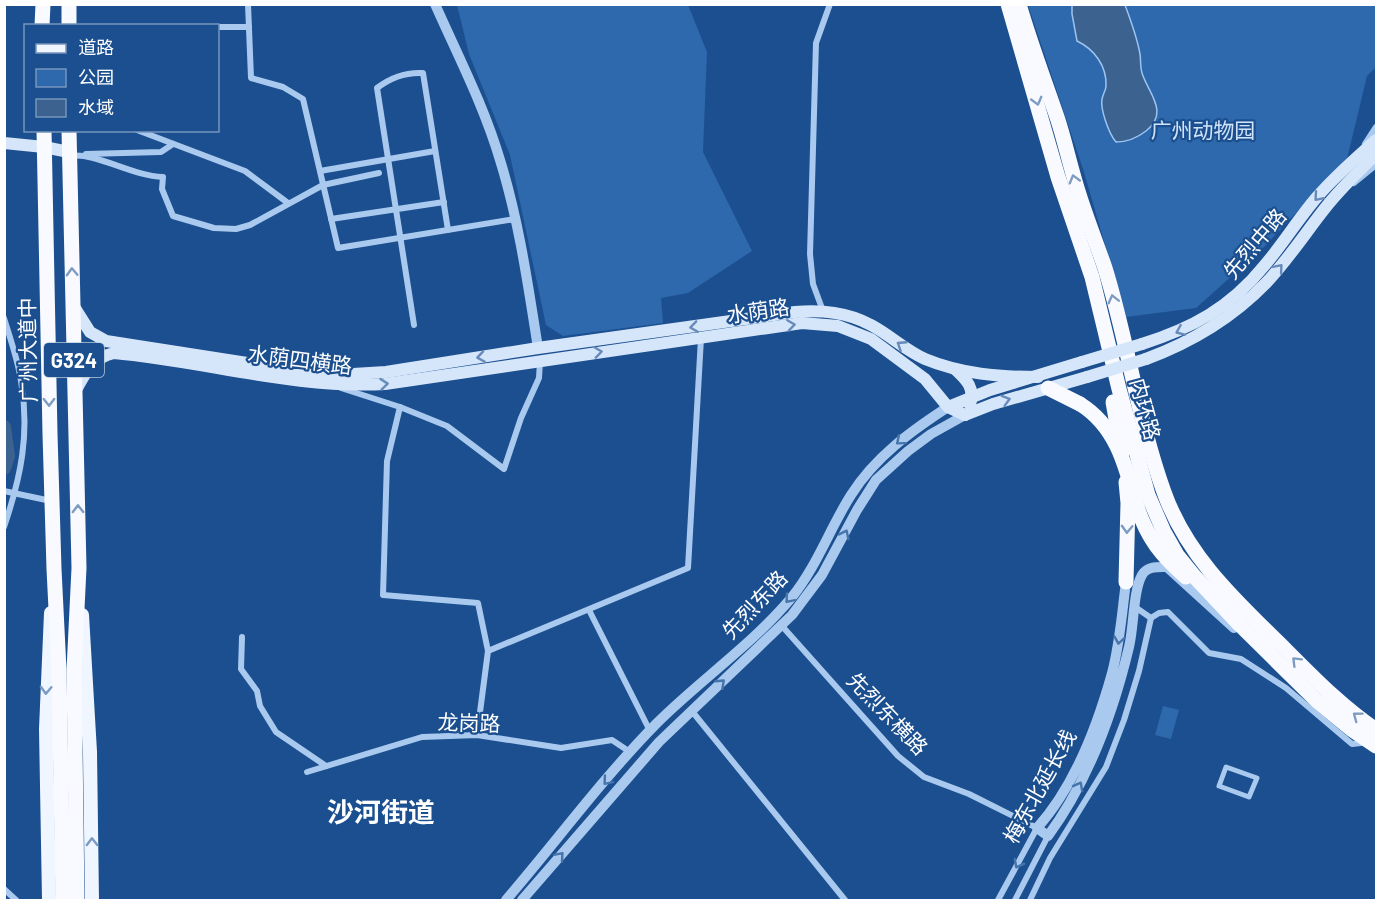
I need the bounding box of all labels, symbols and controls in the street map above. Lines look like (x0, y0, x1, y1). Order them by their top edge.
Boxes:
legend (24, 24, 219, 132)
text: 道路 (78, 36, 114, 58)
text: 公园 (78, 66, 114, 88)
one-way arrow (1030, 95, 1042, 106)
text: 水域 (78, 96, 114, 118)
park label: 广州动物园 (1151, 117, 1256, 142)
one-way arrow (1069, 174, 1081, 185)
one-way arrow (1314, 190, 1325, 201)
street label: 先烈中路 (1217, 203, 1291, 283)
one-way arrow (1272, 264, 1283, 275)
one-way arrow (66, 268, 78, 277)
street label: 水荫路 (725, 293, 791, 327)
one-way arrow (1107, 294, 1120, 304)
street label: 广州大道中 (14, 297, 40, 403)
one-way arrow (786, 319, 795, 331)
one-way arrow (690, 320, 699, 332)
one-way arrow (1175, 324, 1186, 336)
street label: 水荫四横路 (246, 340, 354, 378)
one-way arrow (897, 341, 908, 352)
road number: G324 (44, 343, 104, 377)
one-way arrow (593, 347, 602, 359)
one-way arrow (476, 350, 486, 363)
street label: 内环路 (1126, 375, 1166, 443)
one-way arrow (379, 378, 388, 391)
one-way arrow (1000, 395, 1011, 407)
one-way arrow (43, 397, 55, 406)
one-way arrow (896, 434, 907, 445)
one-way arrow (71, 505, 84, 514)
one-way arrow (1121, 524, 1134, 533)
one-way arrow (837, 530, 849, 541)
street label: 先烈东路 (716, 565, 792, 643)
one-way arrow (785, 592, 796, 603)
one-way arrow (1113, 635, 1125, 645)
one-way arrow (1293, 657, 1304, 668)
street label: 先烈东横路 (843, 667, 933, 759)
one-way arrow (714, 679, 725, 690)
one-way arrow (40, 685, 53, 694)
street label: 龙岗路 (437, 708, 501, 736)
one-way arrow (1353, 713, 1364, 724)
street label: 梅东北延长线 (998, 725, 1080, 847)
one-way arrow (603, 774, 614, 785)
one-way arrow (1072, 782, 1083, 792)
district label: 沙河街道 (327, 795, 435, 827)
one-way arrow (86, 838, 98, 847)
one-way arrow (552, 852, 563, 863)
one-way arrow (1013, 858, 1025, 869)

